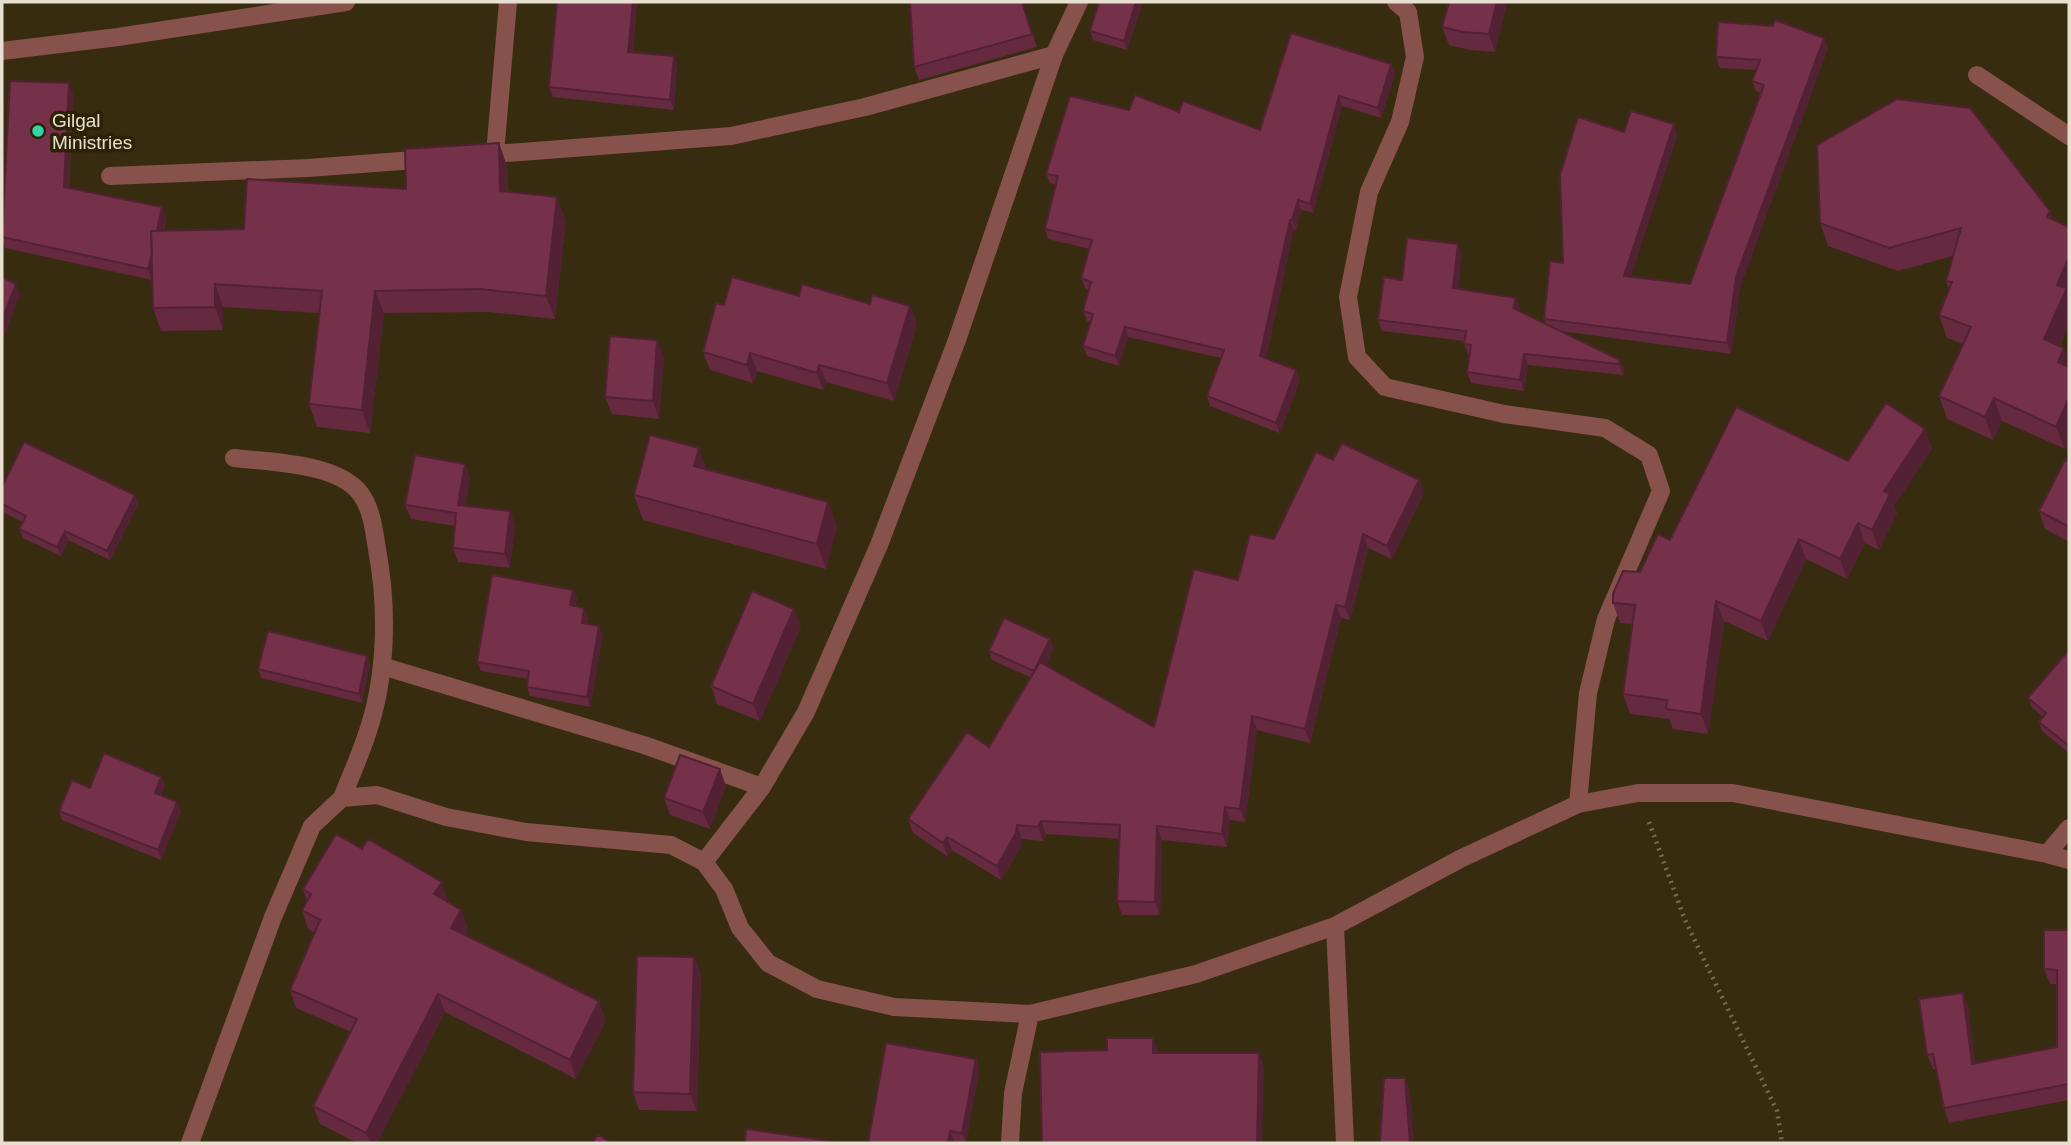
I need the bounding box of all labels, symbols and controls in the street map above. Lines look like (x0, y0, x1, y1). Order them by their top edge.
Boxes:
place label: Gilgal Ministries (52, 110, 132, 153)
marker: Gilgal Ministries (30, 123, 46, 139)

